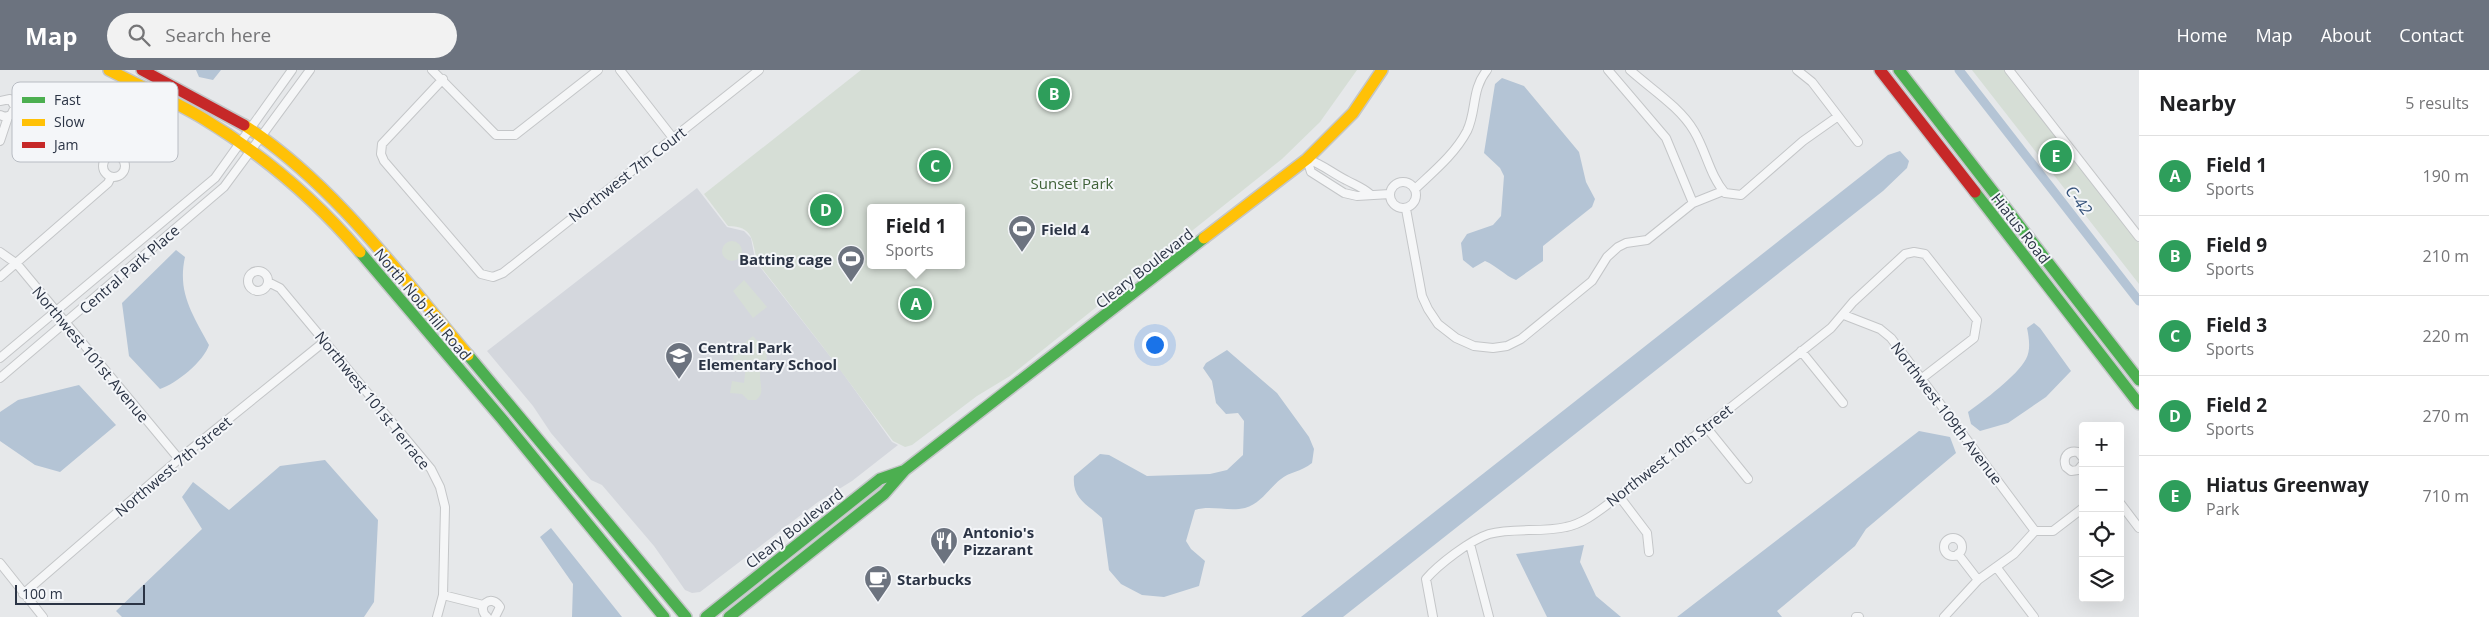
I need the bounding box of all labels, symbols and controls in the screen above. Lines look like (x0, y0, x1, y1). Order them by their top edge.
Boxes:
search box (107, 13, 457, 58)
text: Map (25, 19, 77, 52)
icon: search (125, 21, 153, 49)
text: Search here (165, 22, 271, 48)
text: Home (2177, 23, 2227, 47)
text: Map (2255, 23, 2293, 47)
text: About (2321, 23, 2371, 47)
text: Contact (2399, 23, 2464, 47)
pin: B (1038, 75, 1070, 113)
legend (12, 82, 178, 162)
text: Nearby (2159, 89, 2236, 117)
text: Fast (54, 90, 81, 109)
text: 5 results (2405, 92, 2469, 114)
text: Slow (54, 112, 85, 131)
street label: Northwest 7th Court (564, 122, 690, 226)
text: Jam (52, 135, 79, 154)
pin: E (2040, 137, 2072, 175)
pin: C (919, 147, 951, 185)
text: Field 1 (2206, 152, 2267, 178)
text: A (2169, 165, 2181, 187)
text: 190 m (2423, 165, 2469, 187)
park label: Sunset Park (1031, 173, 1114, 193)
text: Sports (2206, 178, 2254, 200)
water label: C-42 (2060, 181, 2098, 220)
street label: Hiatus Road (1987, 189, 2055, 267)
pin: D (810, 191, 842, 229)
popup (867, 204, 965, 269)
text: Field 1 (885, 213, 947, 239)
sports icon: Field 4 (1007, 214, 1037, 253)
place label: Field 4 (1041, 219, 1090, 239)
street label: Central Park Place (75, 220, 183, 318)
street label: Cleary Boulevard (1091, 224, 1197, 312)
text: Field 9 (2206, 232, 2267, 258)
text: Sports (885, 239, 934, 261)
street label: North Nob Hill Road (370, 244, 476, 364)
sports icon: Batting cage (836, 244, 866, 283)
text: B (2170, 245, 2180, 267)
text: 210 m (2423, 245, 2469, 267)
place label: Batting cage (739, 249, 832, 269)
text: Sports (2206, 258, 2254, 280)
street label: Northwest 101st Avenue (28, 282, 154, 426)
pin: A (900, 285, 932, 323)
text: Field 3 (2206, 312, 2267, 338)
text: C (2170, 325, 2180, 347)
text: 220 m (2423, 325, 2469, 347)
street label: Northwest 101st Terrace (311, 327, 435, 473)
your location (1142, 332, 1168, 358)
place label: Central Park Elementary School (698, 337, 837, 374)
street label: Northwest 109th Avenue (1887, 338, 2007, 488)
text: Sports (2206, 338, 2254, 360)
school or university icon: Central Park Elementary School (664, 341, 694, 380)
text: Field 2 (2206, 392, 2267, 418)
street label: Northwest 10th Street (1602, 399, 1736, 511)
text: D (2169, 405, 2181, 427)
text: 270 m (2423, 405, 2469, 427)
street label: Northwest 7th Street (111, 411, 235, 521)
text: Sports (2206, 418, 2254, 440)
map controls (2079, 422, 2124, 602)
button: + (2079, 422, 2124, 467)
button: − (2079, 467, 2124, 512)
text: Hiatus Greenway (2206, 472, 2369, 498)
street label: Cleary Boulevard (741, 484, 847, 572)
text: E (2171, 485, 2179, 507)
text: 710 m (2423, 485, 2469, 507)
text: Park (2206, 498, 2239, 520)
button: locate (2079, 512, 2124, 557)
place label: Antonio's Pizzarant (963, 522, 1034, 559)
restaurant icon: Antonio's Pizzarant (929, 526, 959, 565)
button: layers (2079, 557, 2124, 602)
cafe icon: Starbucks (863, 564, 893, 603)
place label: Starbucks (897, 569, 971, 589)
scale bar (15, 582, 145, 605)
text: 100 m (22, 584, 63, 603)

